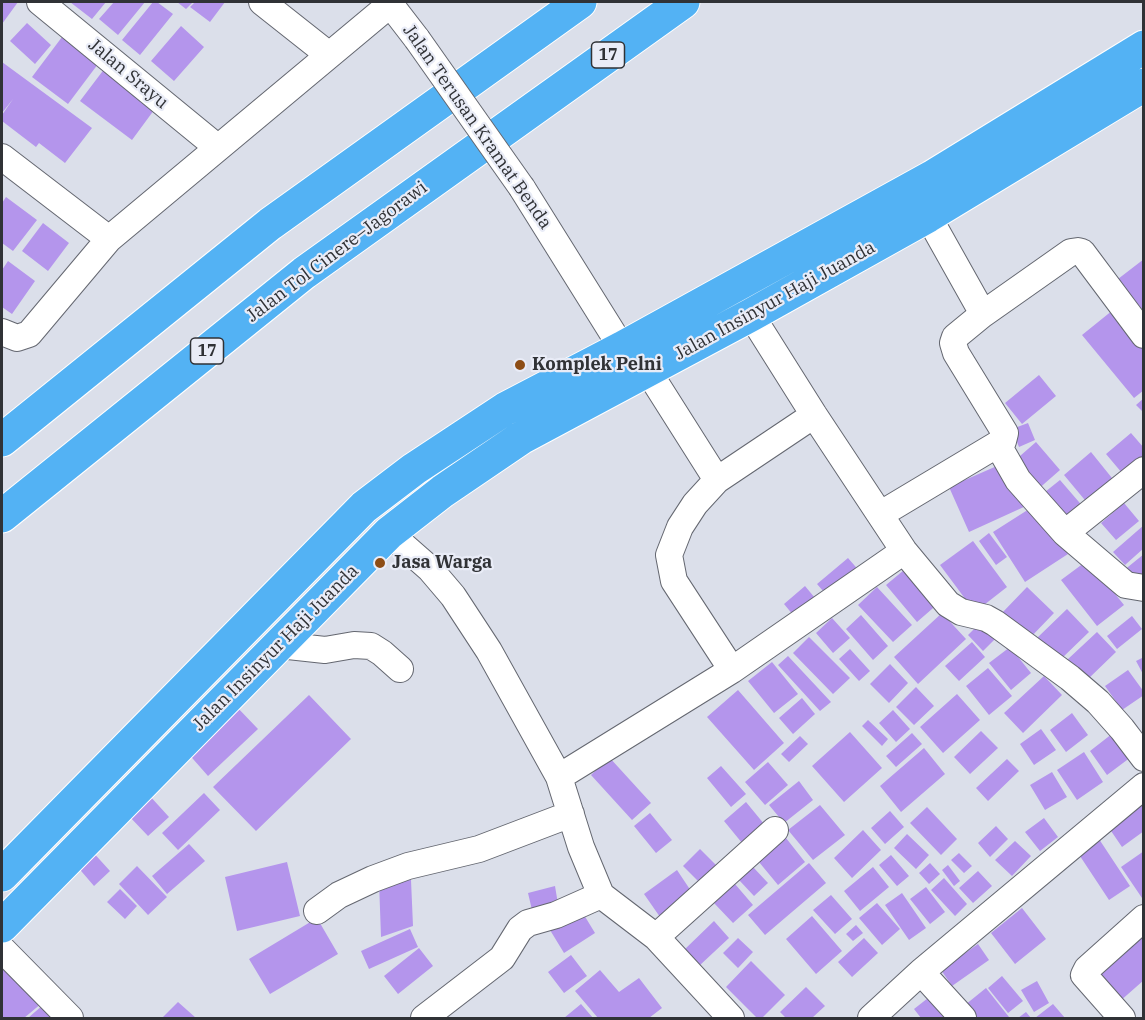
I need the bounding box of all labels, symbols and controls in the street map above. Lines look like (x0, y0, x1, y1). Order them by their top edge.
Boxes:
street label: Jalan Terusan Kramat Benda (398, 21, 556, 233)
street label: Jalan Srayu (84, 34, 172, 114)
road number: 17 (592, 42, 624, 68)
street label: Jalan Tol Cinere–Jagorawi (242, 177, 432, 327)
street label: Jalan Insinyur Haji Juanda (671, 237, 879, 365)
road number: 17 (190, 338, 224, 364)
place label: Komplek Pelni (532, 354, 662, 376)
marker: Komplek Pelni (513, 358, 527, 372)
place label: Jasa Warga (392, 552, 492, 574)
marker: Jasa Warga (373, 556, 387, 570)
street label: Jalan Insinyur Haji Juanda (188, 560, 364, 736)

